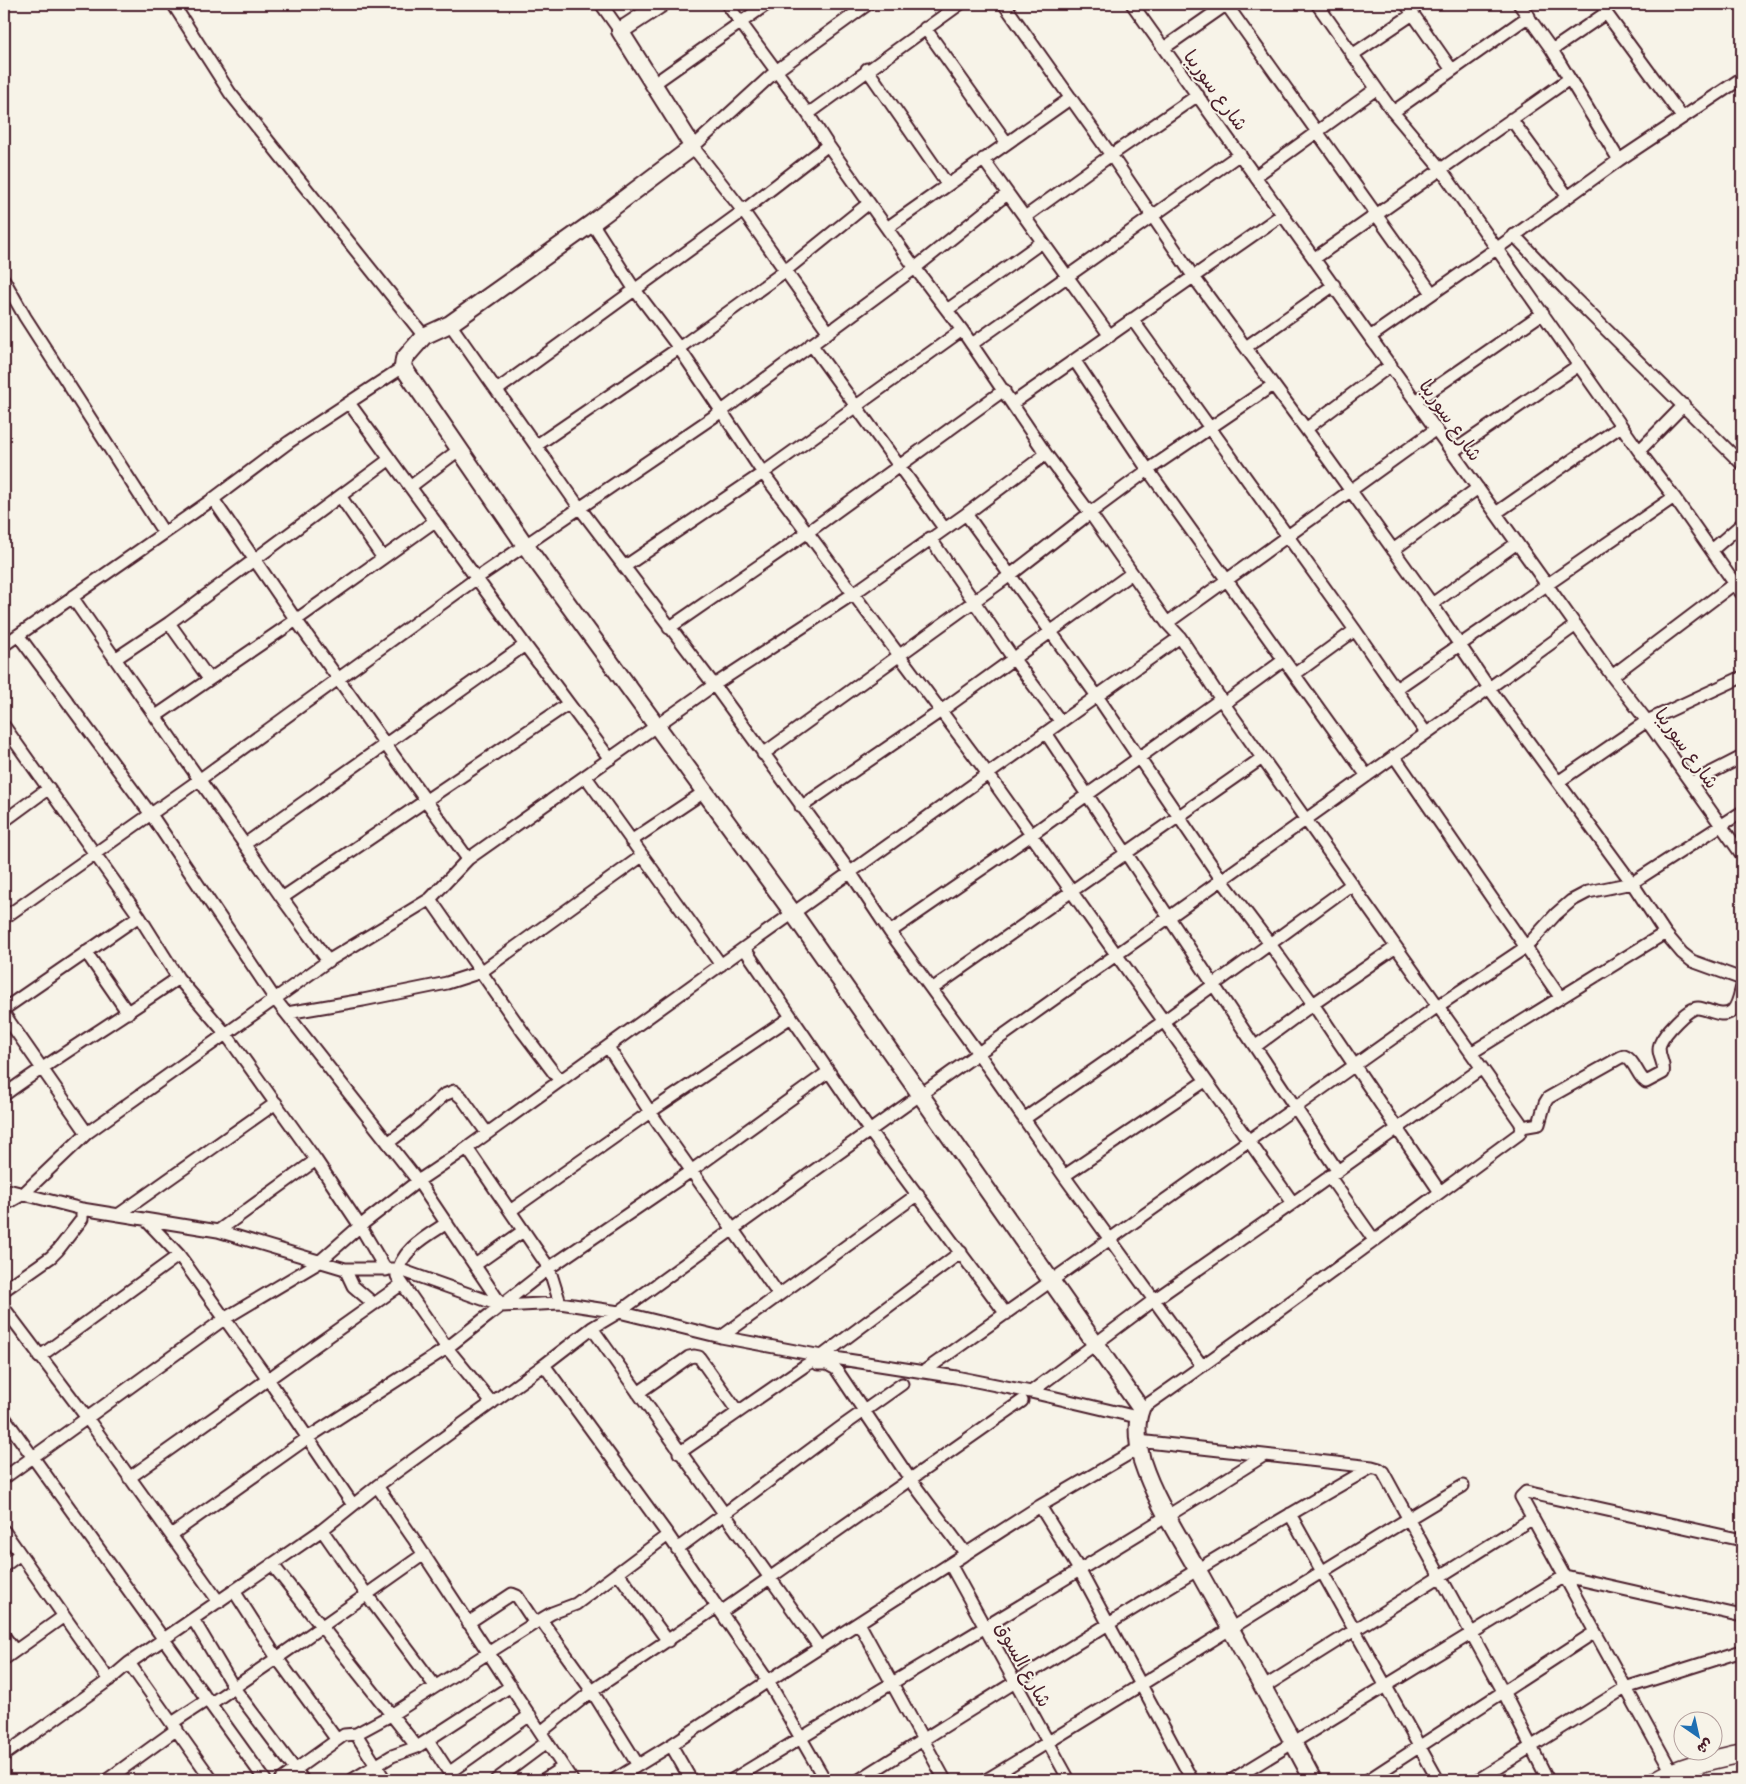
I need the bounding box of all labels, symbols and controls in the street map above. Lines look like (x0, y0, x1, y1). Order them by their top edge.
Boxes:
street label: شارع سوريبا (1175, 42, 1257, 138)
street label: شارع سوريبا (1410, 372, 1491, 468)
street label: شارع سوريبا (1646, 700, 1728, 796)
street label: شارع السوق (986, 1615, 1061, 1713)
north arrow (1674, 1712, 1724, 1762)
text: ش (1692, 1732, 1718, 1761)

